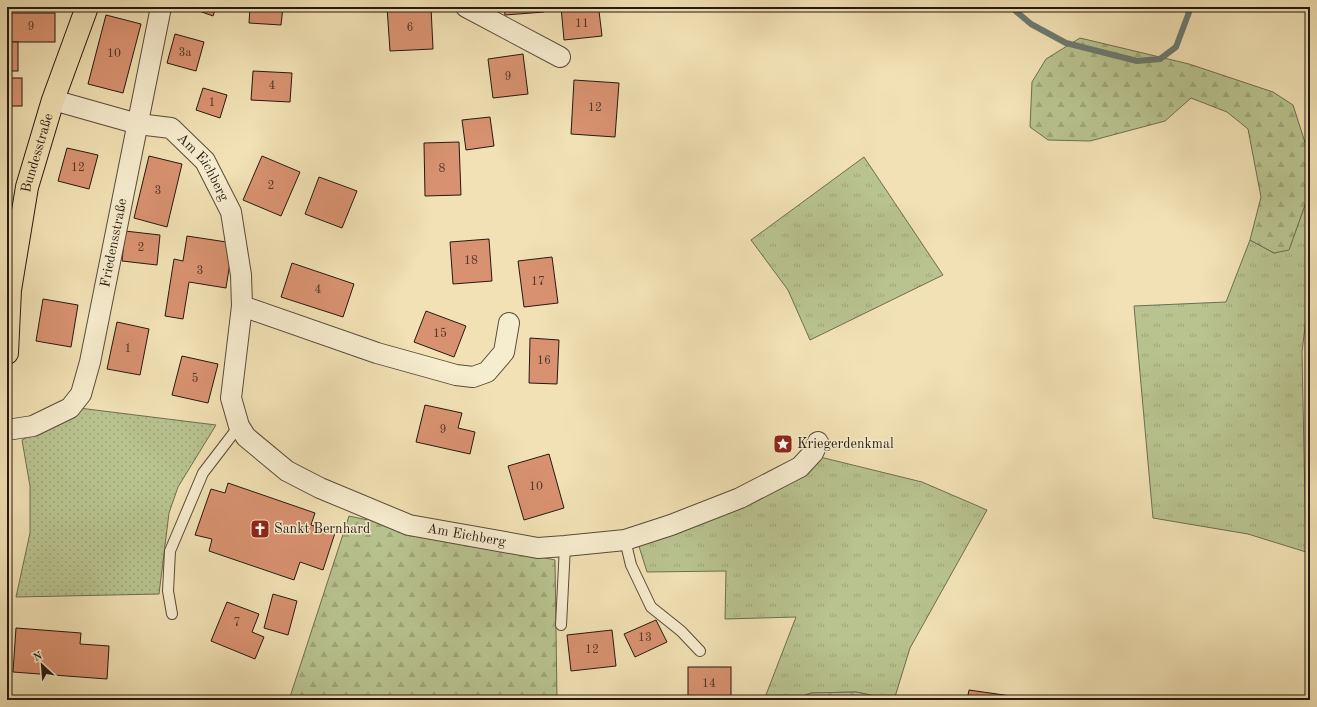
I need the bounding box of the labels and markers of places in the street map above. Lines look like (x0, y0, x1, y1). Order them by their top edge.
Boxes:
place icon: Kriegerdenkmal (772, 433, 794, 455)
place label: Kriegerdenkmal (797, 437, 894, 451)
church icon: Sankt Bernhard (249, 518, 271, 540)
place label: Sankt Bernhard (274, 522, 370, 536)

